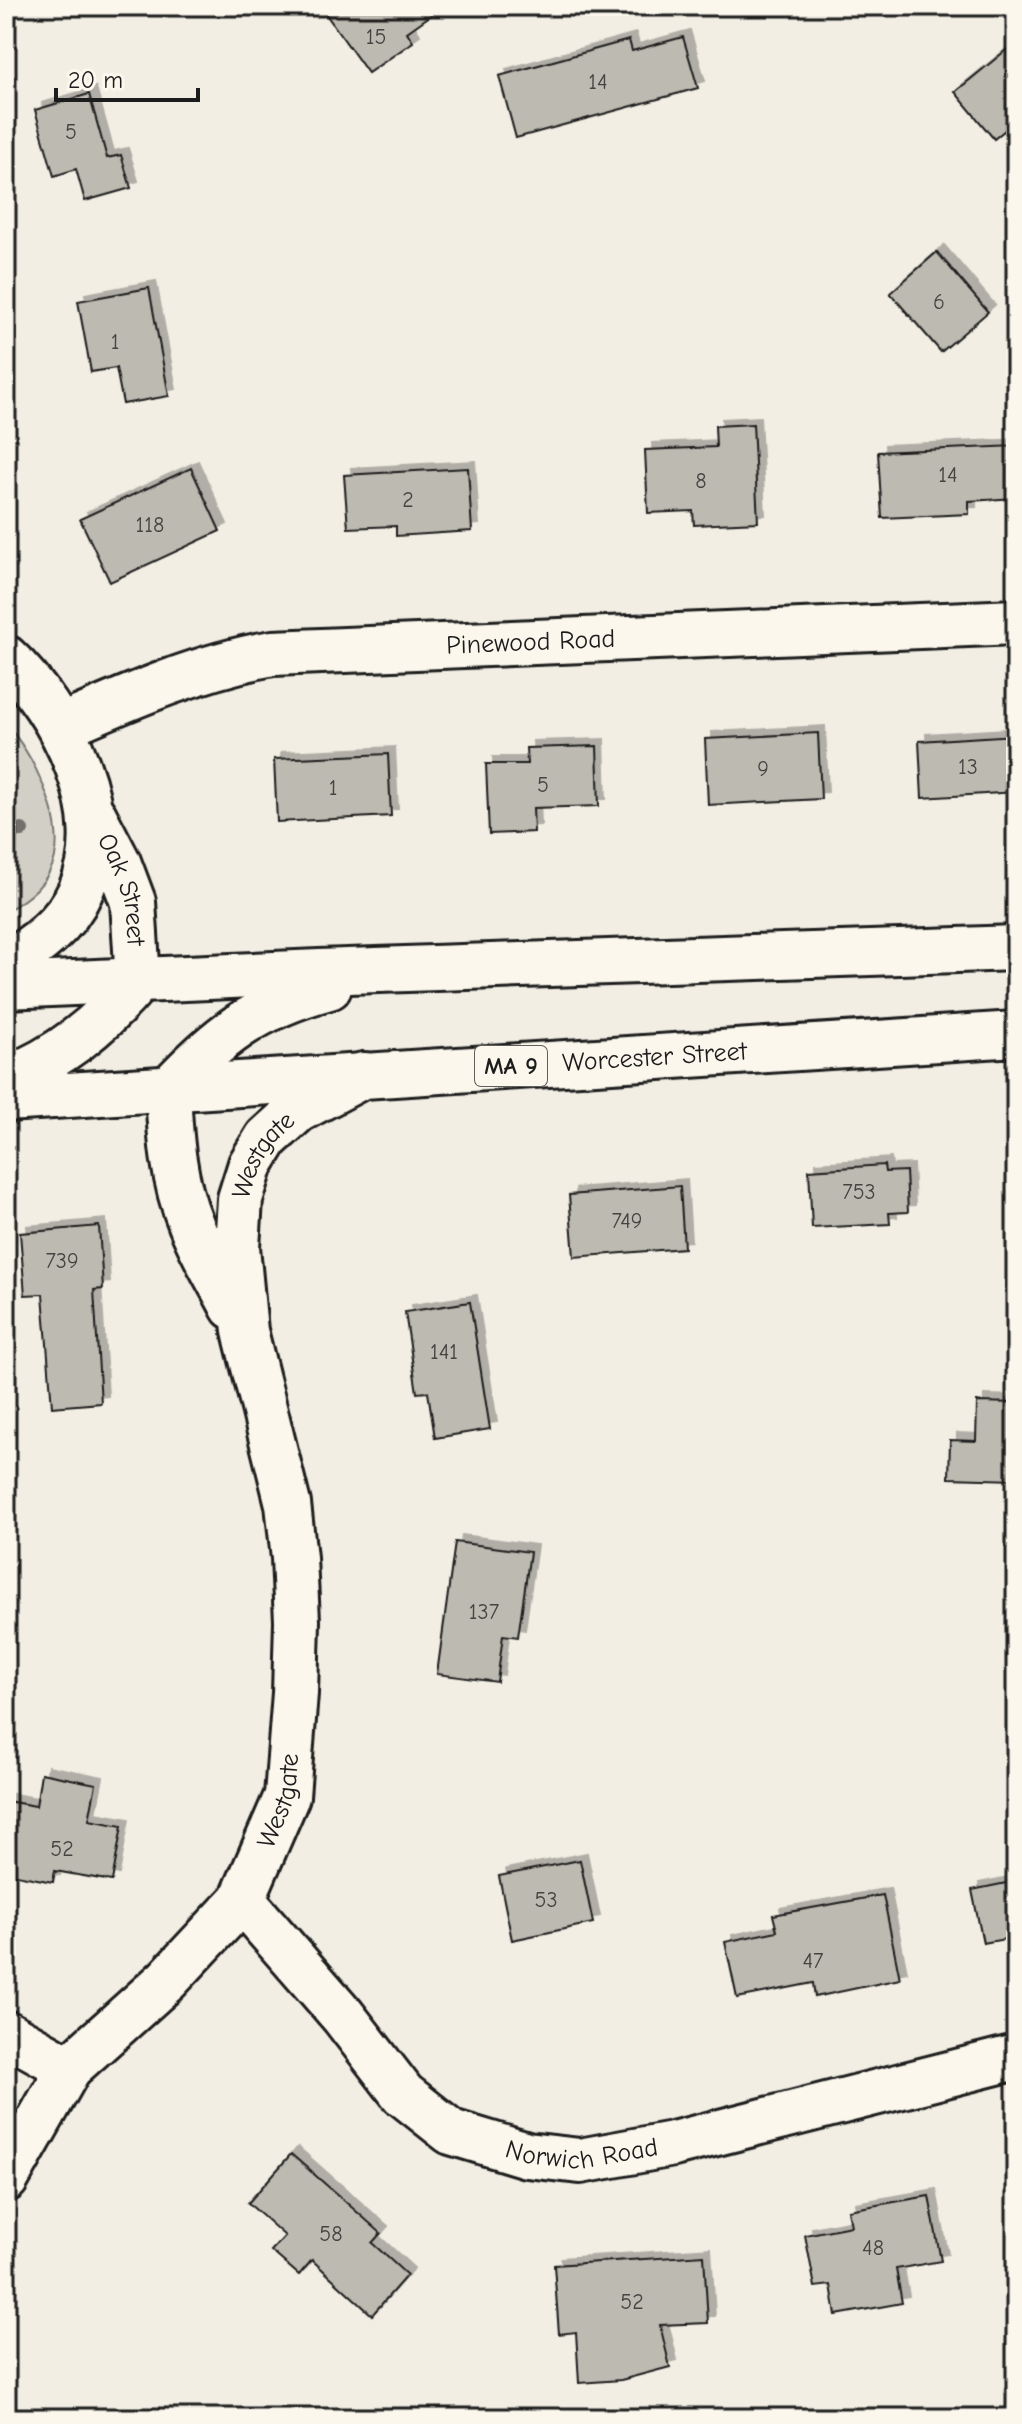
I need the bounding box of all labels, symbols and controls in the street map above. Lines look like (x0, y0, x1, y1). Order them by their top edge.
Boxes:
house number: 15 (366, 24, 386, 50)
scale bar (56, 52, 198, 102)
text: 20 m (68, 66, 123, 94)
house number: 14 (588, 69, 608, 95)
house number: 5 (65, 119, 77, 145)
house number: 6 (933, 289, 945, 315)
house number: 1 (111, 329, 119, 355)
house number: 14 (938, 462, 958, 488)
house number: 8 (695, 468, 707, 494)
house number: 2 (402, 487, 414, 513)
house number: 118 (136, 512, 164, 538)
street label: Pinewood Road (446, 624, 616, 661)
house number: 13 (958, 754, 978, 780)
house number: 9 (757, 756, 769, 782)
house number: 5 (537, 772, 549, 798)
house number: 1 (329, 775, 337, 801)
street label: Oak Street (91, 828, 151, 948)
street label: Worcester Street (561, 1036, 750, 1078)
road number: MA 9 (475, 1046, 547, 1086)
street label: Westgate (226, 1105, 301, 1202)
house number: 753 (842, 1179, 876, 1205)
house number: 749 (612, 1208, 642, 1234)
house number: 739 (45, 1248, 79, 1274)
house number: 141 (430, 1339, 458, 1365)
house number: 137 (469, 1599, 500, 1625)
street label: Westgate (251, 1752, 305, 1853)
house number: 52 (50, 1836, 74, 1862)
house number: 53 (534, 1887, 558, 1913)
house number: 47 (802, 1948, 824, 1974)
street label: Norwich Road (502, 2132, 660, 2176)
house number: 58 (319, 2221, 343, 2247)
house number: 48 (862, 2235, 884, 2261)
house number: 52 (620, 2289, 644, 2315)

